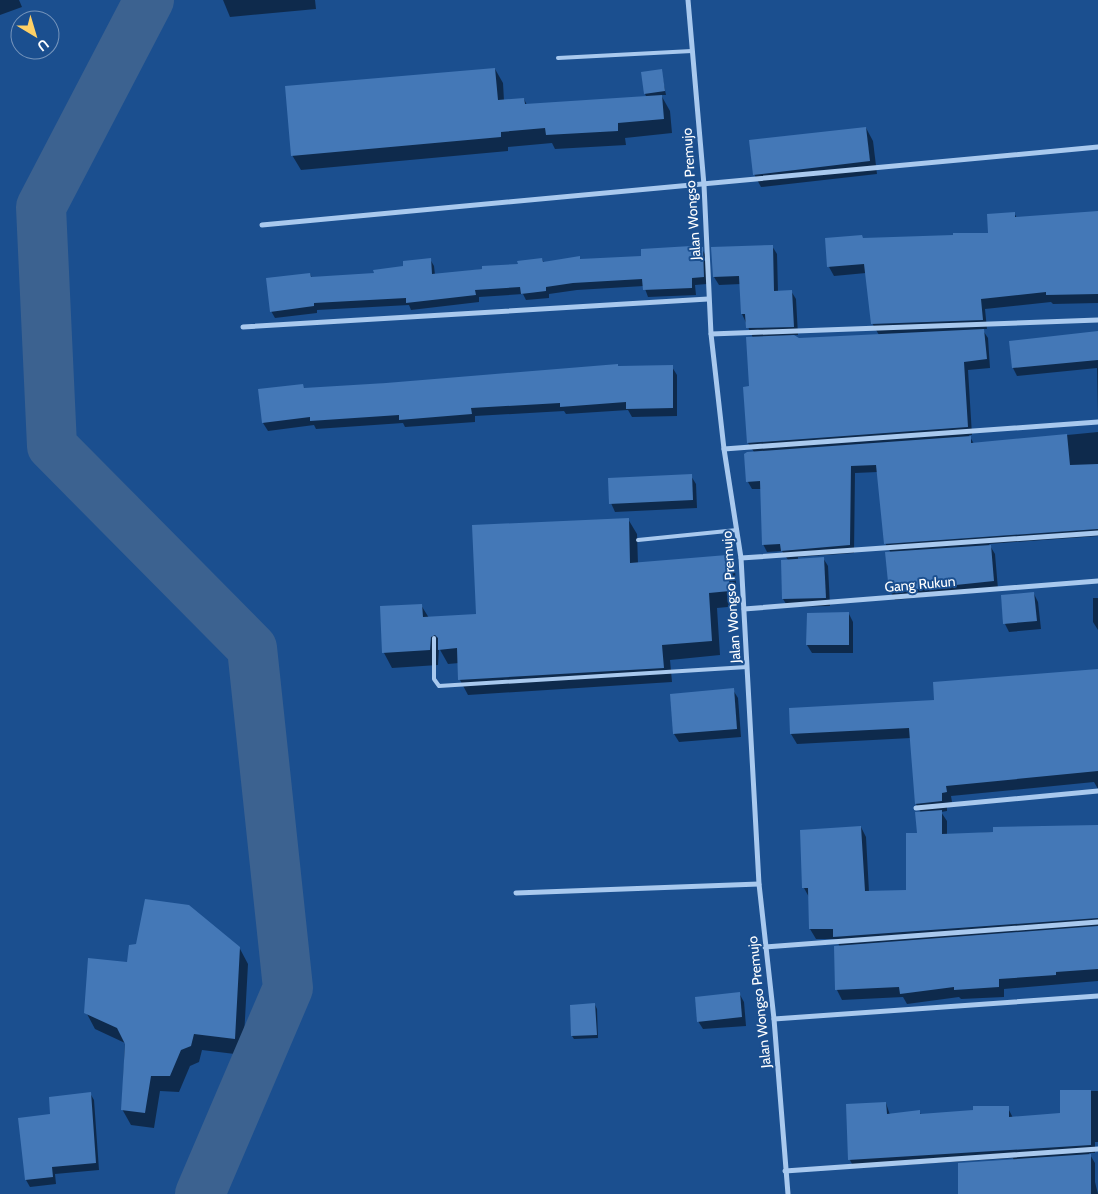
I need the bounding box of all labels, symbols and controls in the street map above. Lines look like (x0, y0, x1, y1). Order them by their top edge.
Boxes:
north arrow (10, 10, 60, 60)
text: U (33, 35, 53, 55)
street label: Jalan Wongso Premujo (677, 127, 705, 262)
street label: Jalan Wongso Premujo (717, 530, 745, 665)
street label: Gang Rukun (884, 572, 956, 596)
street label: Jalan Wongso Premujo (743, 935, 775, 1070)

